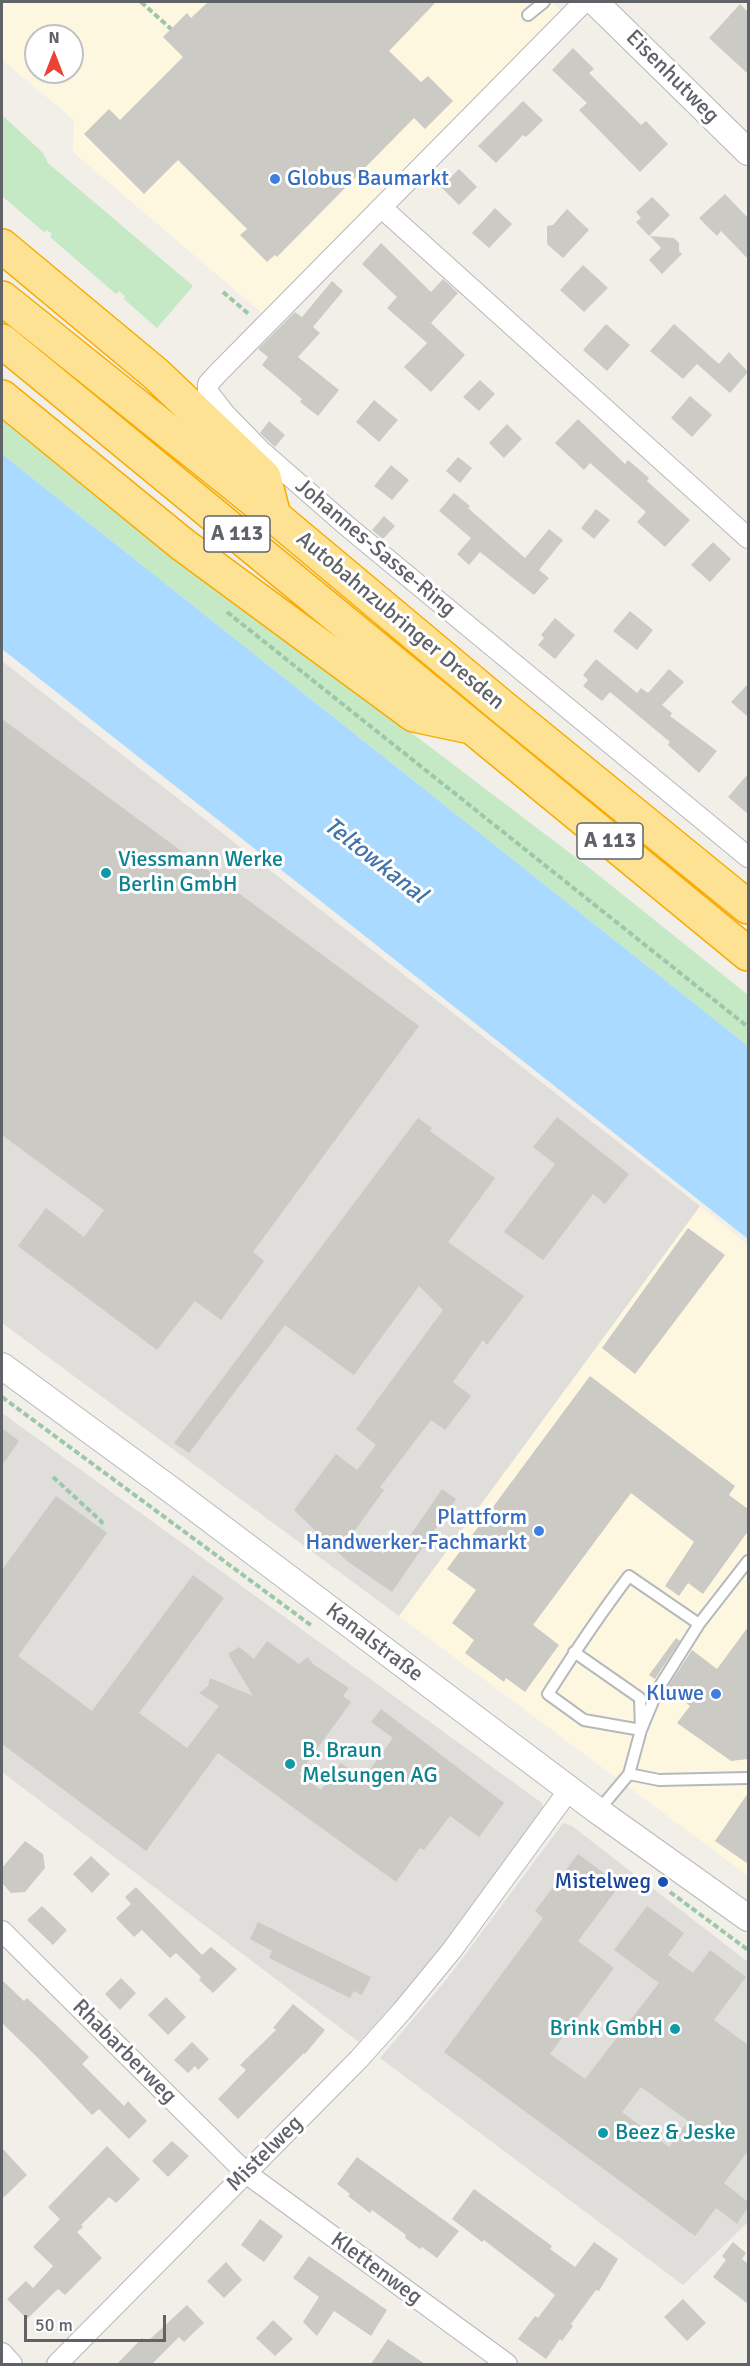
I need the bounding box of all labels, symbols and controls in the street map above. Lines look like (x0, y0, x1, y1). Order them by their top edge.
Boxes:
north arrow (24, 24, 84, 84)
street label: Eisenhutweg (620, 25, 724, 129)
text: N (48, 28, 60, 48)
place label: Globus Baumarkt (287, 166, 449, 192)
marker: Globus Baumarkt (268, 172, 282, 186)
street label: Johannes-Sasse-Ring (290, 473, 460, 623)
road number: A 113 (204, 516, 270, 552)
street label: Autobahnzubringer Dresden (291, 526, 509, 716)
water label: Teltowkanal (318, 812, 432, 910)
road number: A 113 (577, 823, 643, 859)
place label: Viessmann Werke Berlin GmbH (118, 847, 283, 898)
marker: Viessmann Werke Berlin GmbH (99, 866, 113, 880)
place label: Plattform Handwerker-Fachmarkt (306, 1505, 527, 1556)
marker: Plattform Handwerker-Fachmarkt (532, 1524, 546, 1538)
street label: Kanalstraße (320, 1598, 428, 1688)
place label: Kluwe (646, 1681, 704, 1707)
marker: Kluwe (709, 1687, 723, 1701)
place label: B. Braun Melsungen AG (302, 1738, 438, 1790)
marker: B. Braun Melsungen AG (283, 1757, 297, 1771)
place label: Mistelweg (555, 1869, 651, 1895)
marker: Mistelweg (656, 1875, 670, 1889)
street label: Rhabarberweg (66, 1994, 182, 2110)
place label: Brink GmbH (550, 2016, 663, 2042)
marker: Brink GmbH (668, 2022, 682, 2036)
street label: Mistelweg (222, 2111, 308, 2197)
place label: Beez & Jeske (615, 2120, 736, 2146)
marker: Beez & Jeske (596, 2126, 610, 2140)
street label: Klettenweg (325, 2227, 427, 2311)
scale bar (27, 2303, 170, 2341)
text: 50 m (35, 2314, 73, 2336)

